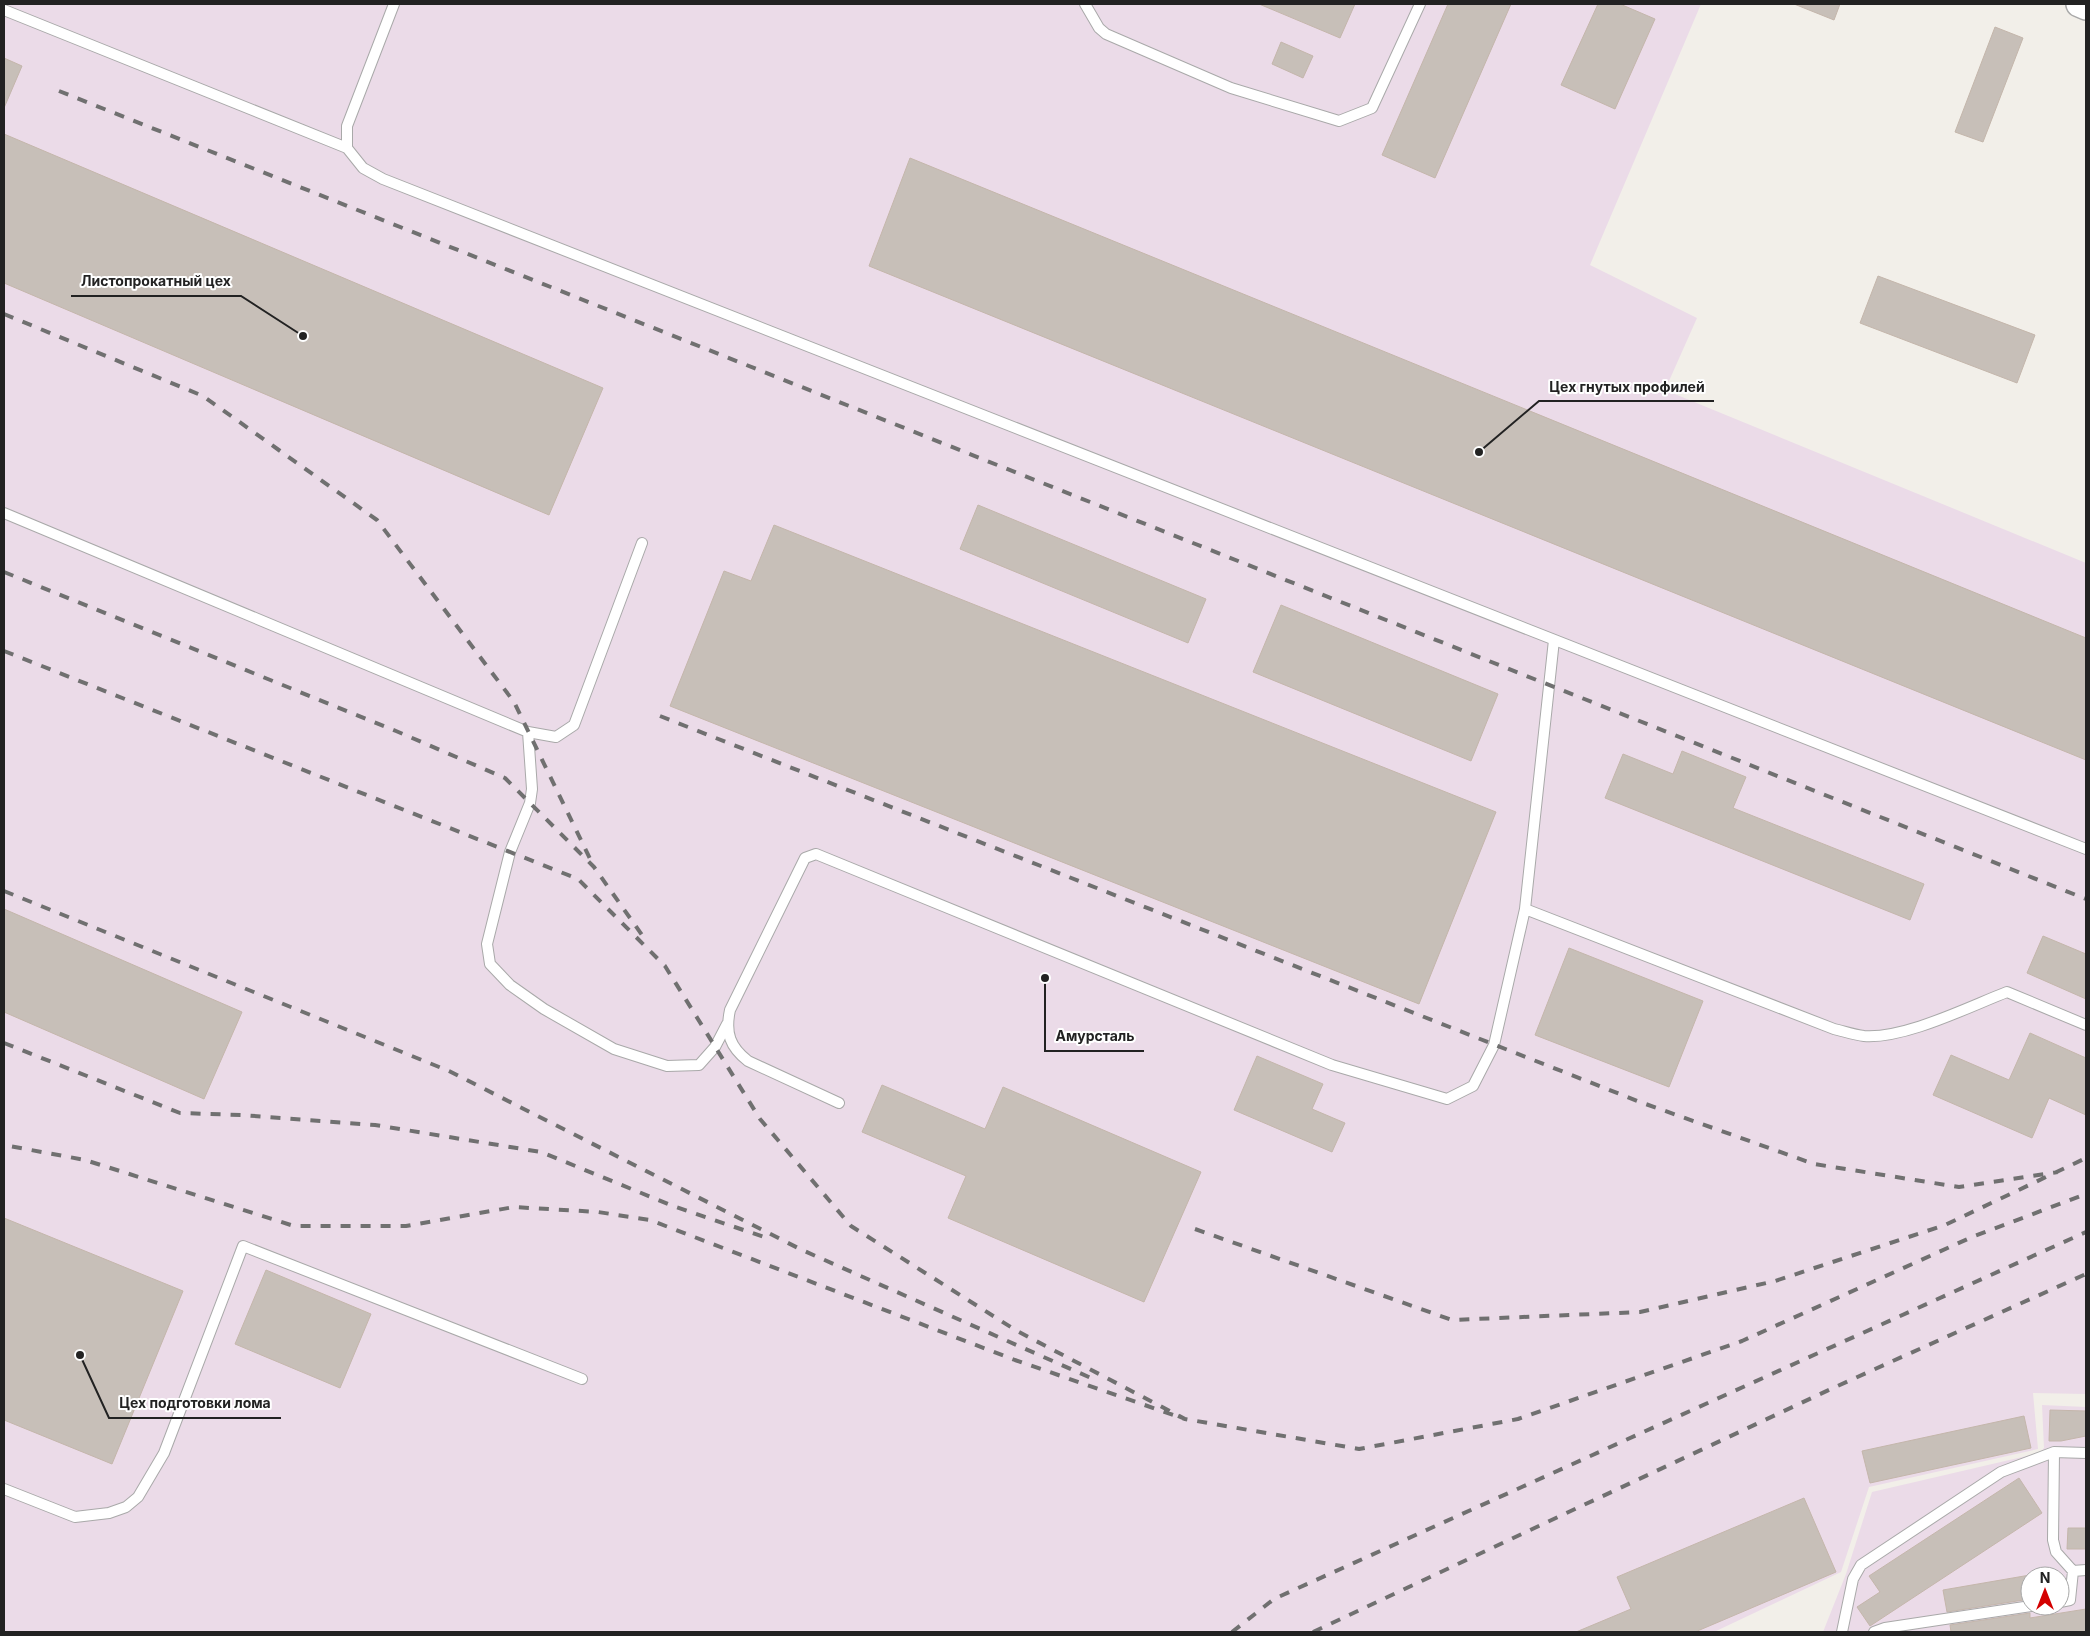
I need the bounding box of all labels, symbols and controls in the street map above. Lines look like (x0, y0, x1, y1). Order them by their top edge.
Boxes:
callout: Листопрокатный цех (71, 267, 241, 296)
text: Листопрокатный цех (81, 272, 231, 289)
callout: Цех гнутых профилей (1539, 372, 1714, 401)
text: Цех гнутых профилей (1549, 378, 1705, 395)
callout: Амурсталь (1045, 1022, 1144, 1051)
text: Амурсталь (1055, 1027, 1135, 1044)
callout: Цех подготовки лома (109, 1389, 281, 1418)
text: Цех подготовки лома (119, 1394, 271, 1411)
north arrow (2020, 1566, 2070, 1616)
text: N (2040, 1569, 2050, 1586)

